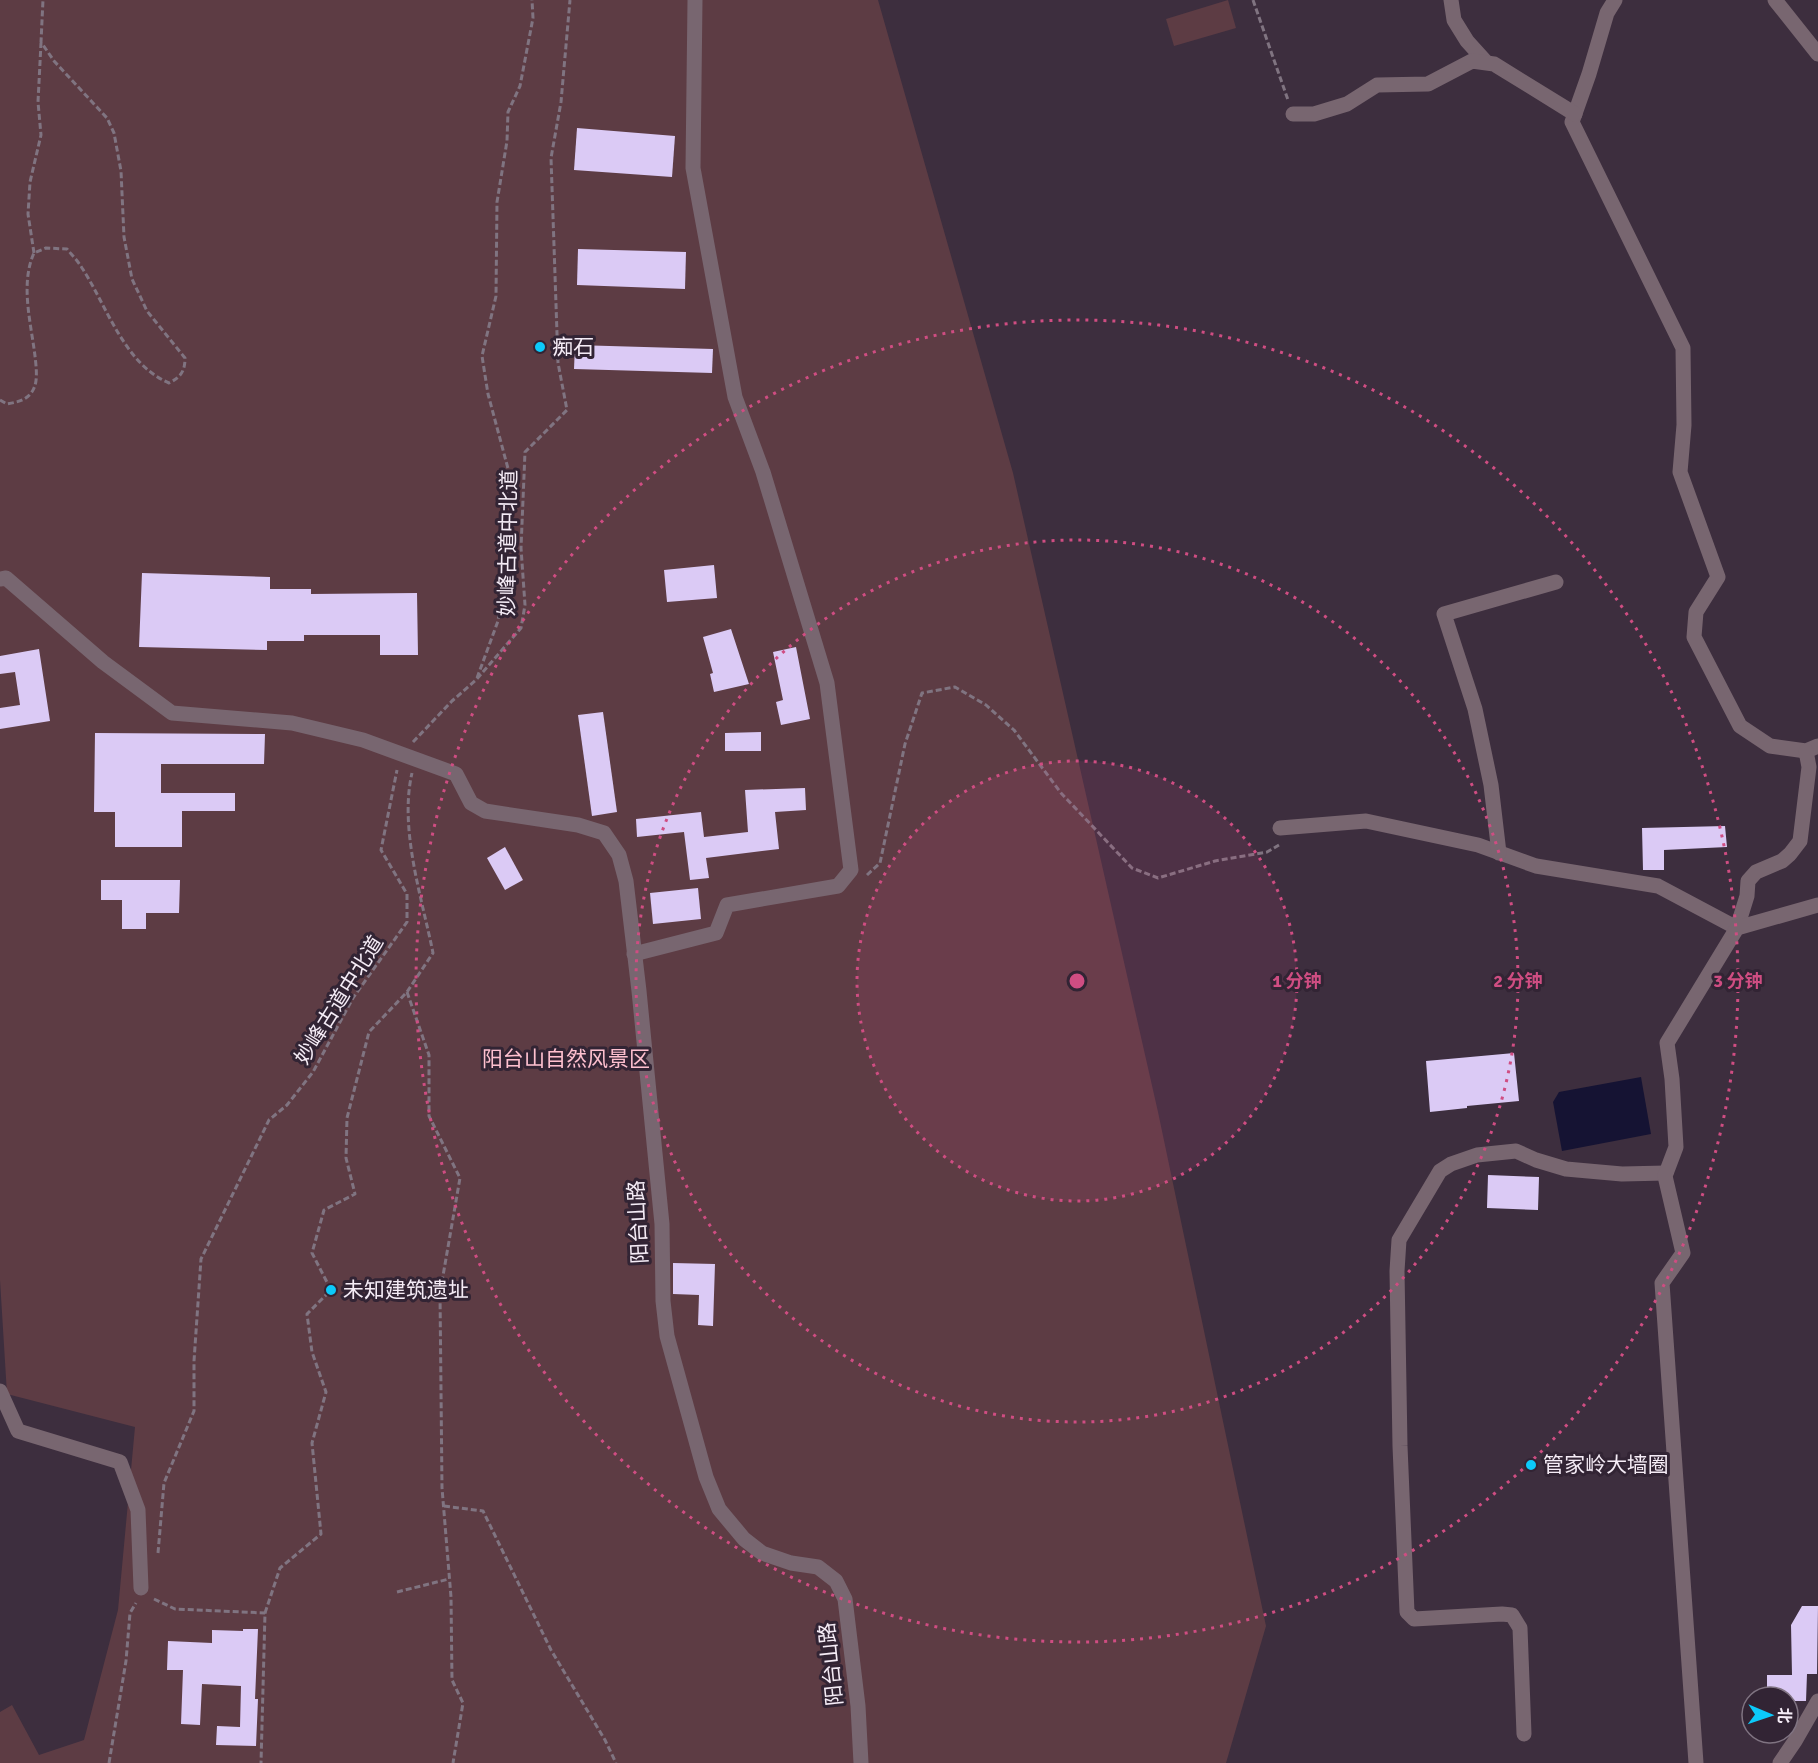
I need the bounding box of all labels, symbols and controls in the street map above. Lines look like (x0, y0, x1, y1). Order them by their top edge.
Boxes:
place label: 痴石 (552, 334, 594, 360)
marker: 痴石 (533, 340, 547, 354)
street label: 妙峰古道中北道 (494, 469, 522, 617)
street label: 妙峰古道中北道 (289, 931, 389, 1069)
text: 1 分钟 (1272, 970, 1322, 992)
text: 2 分钟 (1493, 970, 1543, 992)
text: 3 分钟 (1713, 970, 1763, 992)
centre of rings (1067, 971, 1087, 991)
park label: 阳台山自然风景区 (482, 1046, 650, 1072)
street label: 阳台山路 (623, 1179, 653, 1265)
place label: 未知建筑遗址 (343, 1277, 469, 1303)
marker: 未知建筑遗址 (324, 1283, 338, 1297)
place label: 管家岭大墙圈 (1543, 1452, 1669, 1478)
marker: 管家岭大墙圈 (1524, 1458, 1538, 1472)
street label: 阳台山路 (814, 1621, 848, 1707)
north arrow (1740, 1685, 1800, 1745)
text: 北 (1774, 1707, 1794, 1724)

